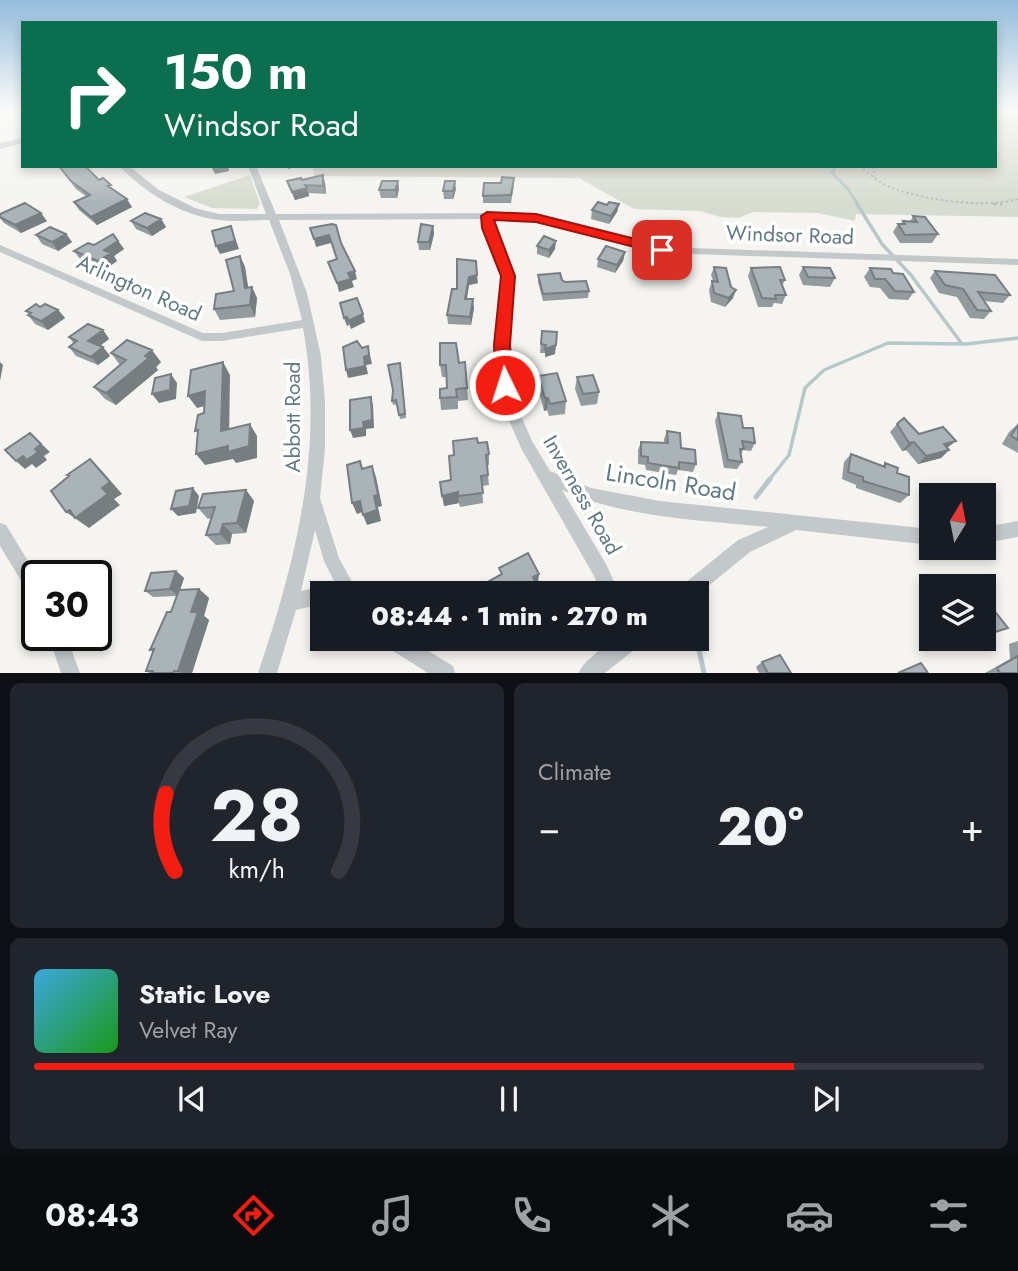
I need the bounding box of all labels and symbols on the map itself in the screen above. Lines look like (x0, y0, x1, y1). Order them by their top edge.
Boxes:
street label: Windsor Road (726, 218, 854, 252)
pin (632, 220, 692, 280)
street label: Arlington Road (72, 247, 206, 329)
position arrow (468, 348, 542, 422)
street label: Abbott Road (278, 362, 308, 472)
street label: Inverness Road (536, 430, 628, 560)
street label: Lincoln Road (603, 454, 739, 510)
north arrow (919, 483, 996, 560)
speed limit sign: 30 (21, 560, 112, 651)

